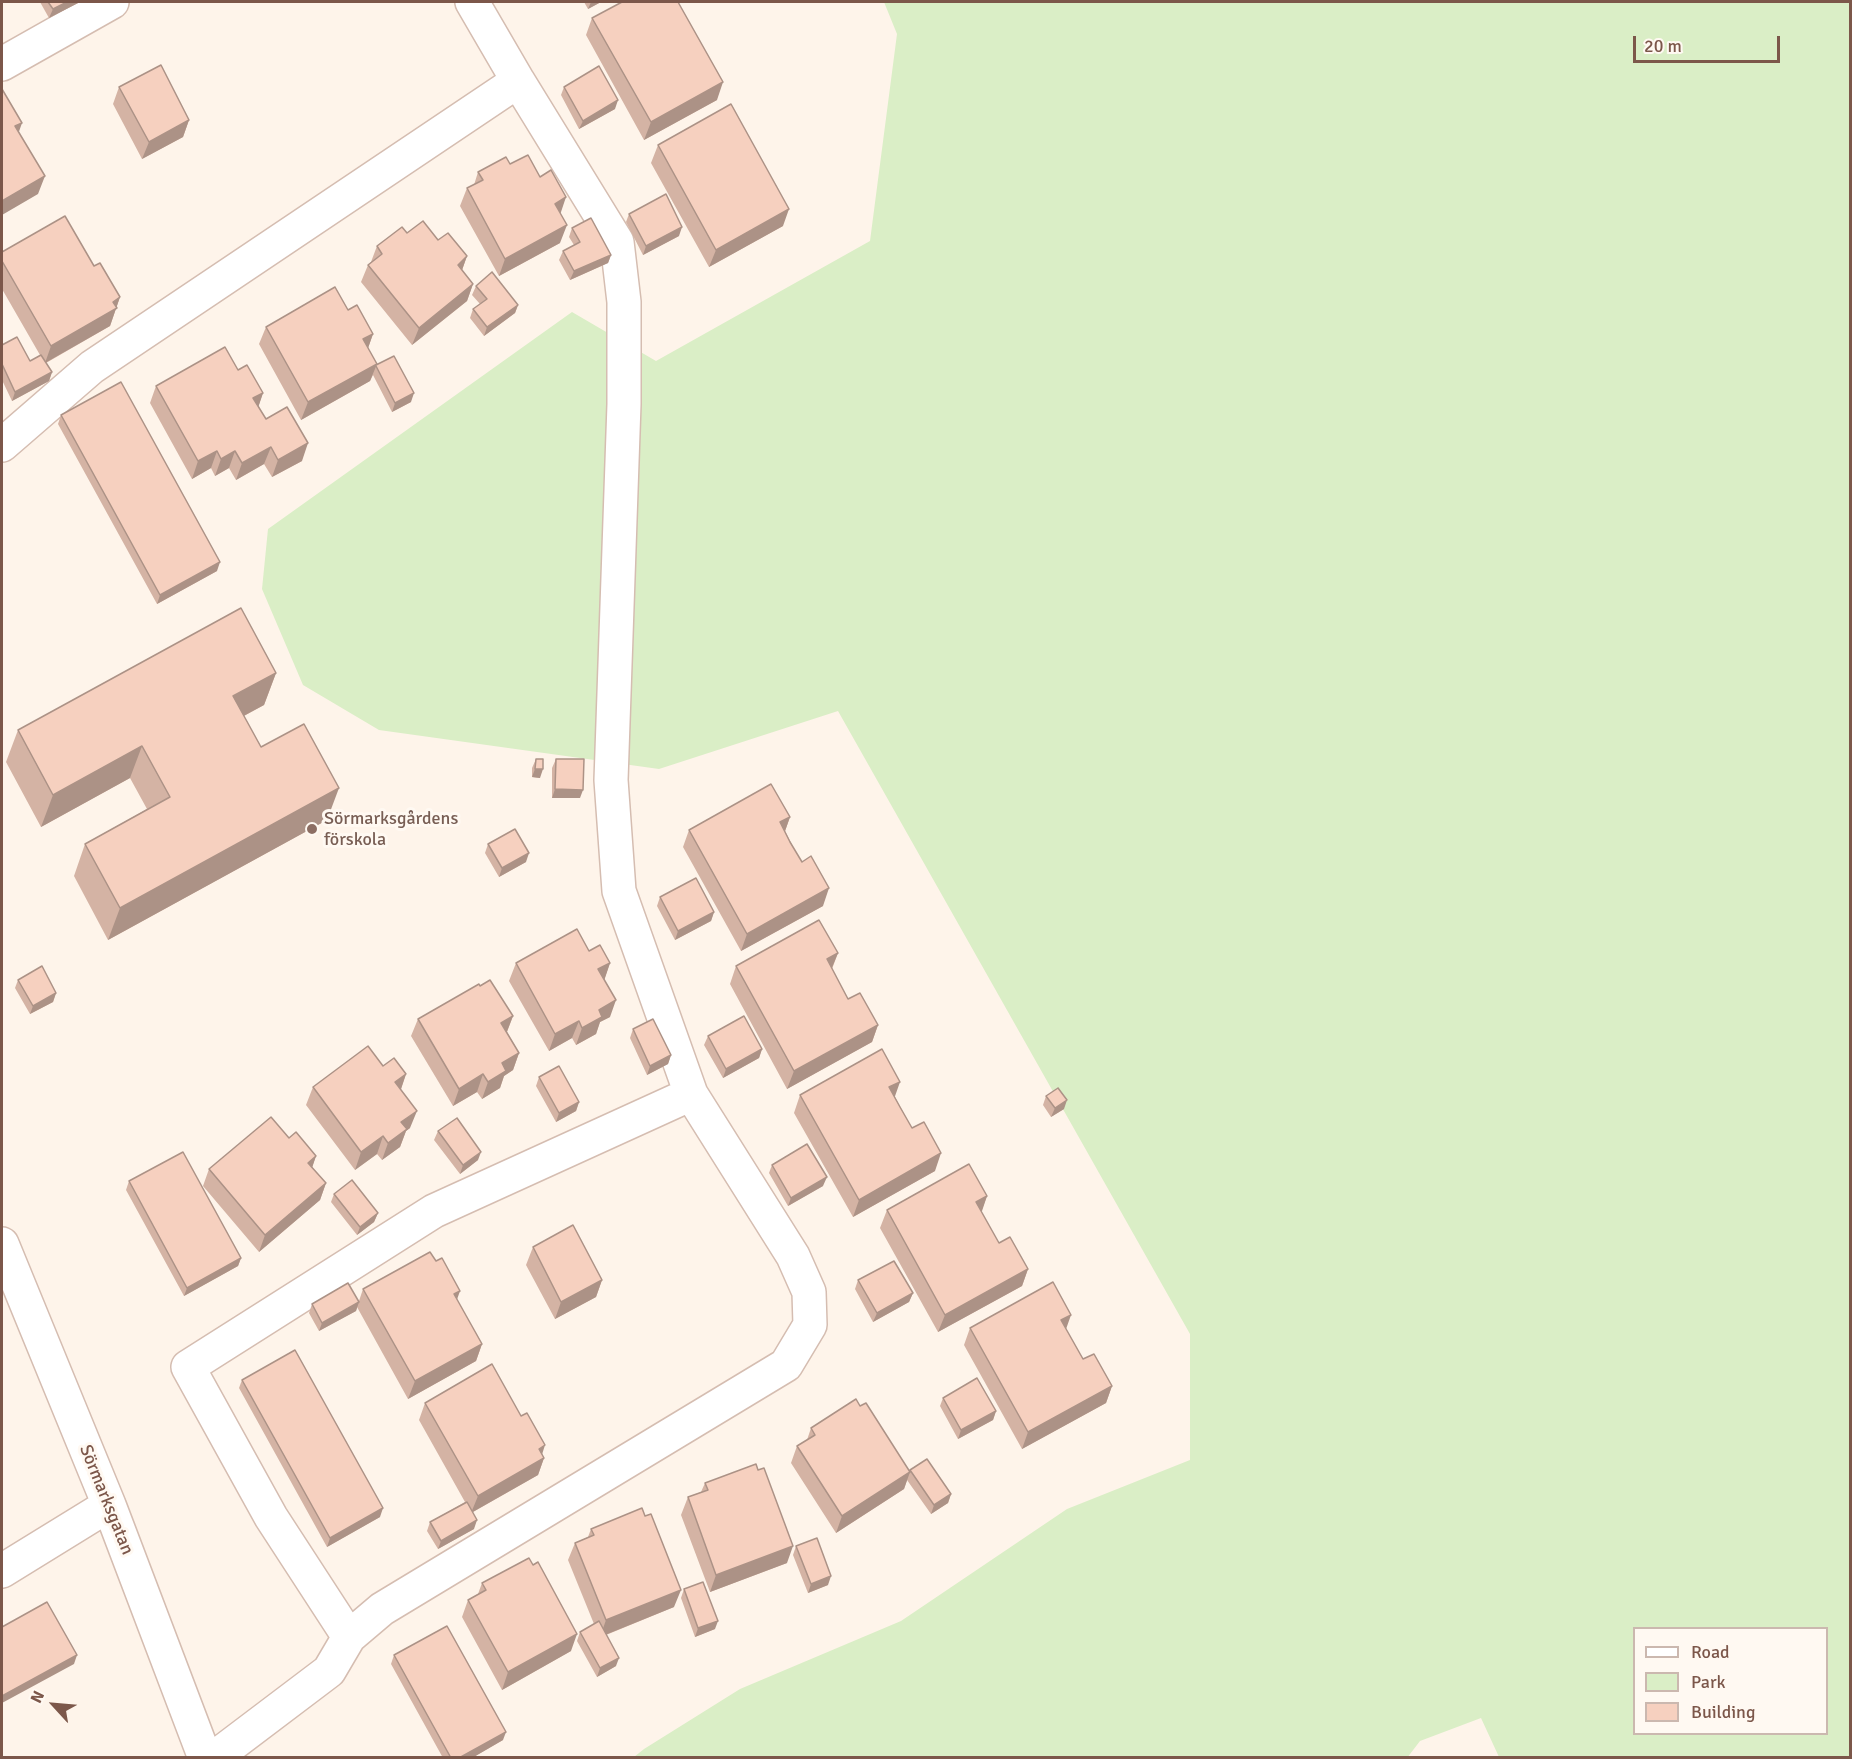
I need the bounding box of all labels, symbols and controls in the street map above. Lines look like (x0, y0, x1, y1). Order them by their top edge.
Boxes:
scale bar (1636, 24, 1783, 62)
text: 20 m (1644, 35, 1682, 57)
place label: Sörmarksgårdens förskola (324, 808, 458, 850)
marker: Sörmarksgårdens förskola (305, 822, 319, 836)
street label: Sörmarksgatan (74, 1442, 138, 1558)
legend (1633, 1627, 1828, 1735)
text: Road (1691, 1641, 1730, 1663)
text: Park (1691, 1671, 1726, 1693)
north arrow (24, 1675, 84, 1735)
text: N (26, 1688, 49, 1707)
text: Building (1691, 1701, 1755, 1723)

